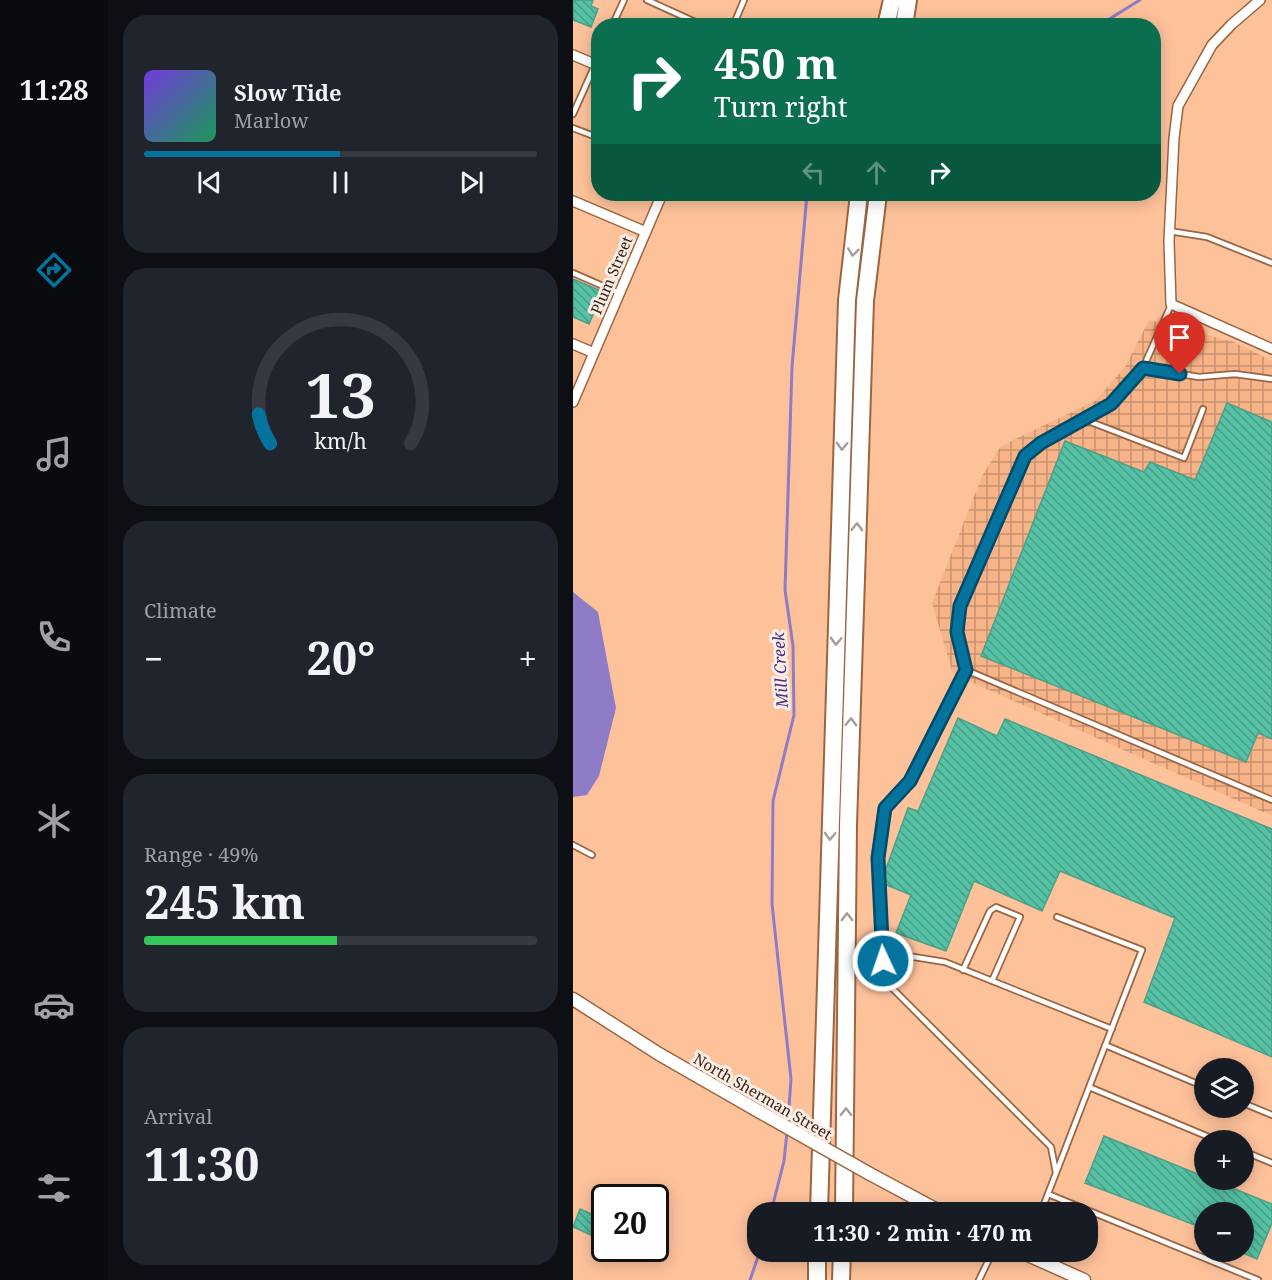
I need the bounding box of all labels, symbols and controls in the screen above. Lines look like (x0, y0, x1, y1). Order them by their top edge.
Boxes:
text: 450 m (714, 34, 838, 91)
icon: right (615, 42, 693, 120)
text: 11:28 (19, 71, 89, 108)
text: Slow Tide (234, 77, 342, 107)
text: Turn right (714, 88, 847, 125)
text: Marlow (234, 107, 308, 134)
icon: left (797, 156, 830, 189)
icon: ahead (860, 156, 893, 189)
icon: right (923, 156, 956, 189)
icon: previous (193, 166, 226, 199)
icon: pause (324, 166, 357, 199)
icon: next (455, 166, 488, 199)
street label: Plum Street (586, 233, 636, 317)
one-way arrow (847, 247, 859, 256)
icon: directions (33, 249, 75, 291)
pin (1154, 312, 1205, 374)
icon: arrive (1163, 321, 1196, 354)
text: 13 (305, 351, 376, 436)
text: km/h (314, 426, 367, 455)
icon: music (33, 433, 75, 475)
one-way arrow (836, 442, 849, 451)
one-way arrow (851, 522, 864, 531)
text: Climate (144, 597, 217, 624)
icon: phone (33, 616, 75, 658)
text: 20° (306, 627, 375, 688)
water label: Mill Creek (767, 631, 793, 709)
text: − (144, 636, 163, 681)
text: + (519, 636, 537, 681)
one-way arrow (830, 637, 843, 646)
one-way arrow (845, 717, 857, 726)
icon: climate (33, 800, 75, 842)
one-way arrow (824, 832, 836, 841)
text: Range · 49% (144, 841, 258, 868)
text: 245 km (144, 871, 305, 932)
one-way arrow (841, 912, 853, 921)
position arrow (851, 929, 915, 993)
icon: car (33, 984, 75, 1026)
street label: North Sherman Street (690, 1048, 836, 1144)
map controls (1194, 1058, 1254, 1262)
button: layers (1194, 1058, 1254, 1118)
text: Arrival (144, 1103, 212, 1130)
one-way arrow (840, 1107, 852, 1116)
button: + (1194, 1130, 1254, 1190)
text: 11:30 (144, 1133, 259, 1194)
icon: filters (33, 1167, 75, 1209)
speed limit sign: 20 (591, 1184, 669, 1262)
button: − (1194, 1202, 1254, 1262)
text: 11:30 · 2 min · 470 m (813, 1217, 1032, 1247)

